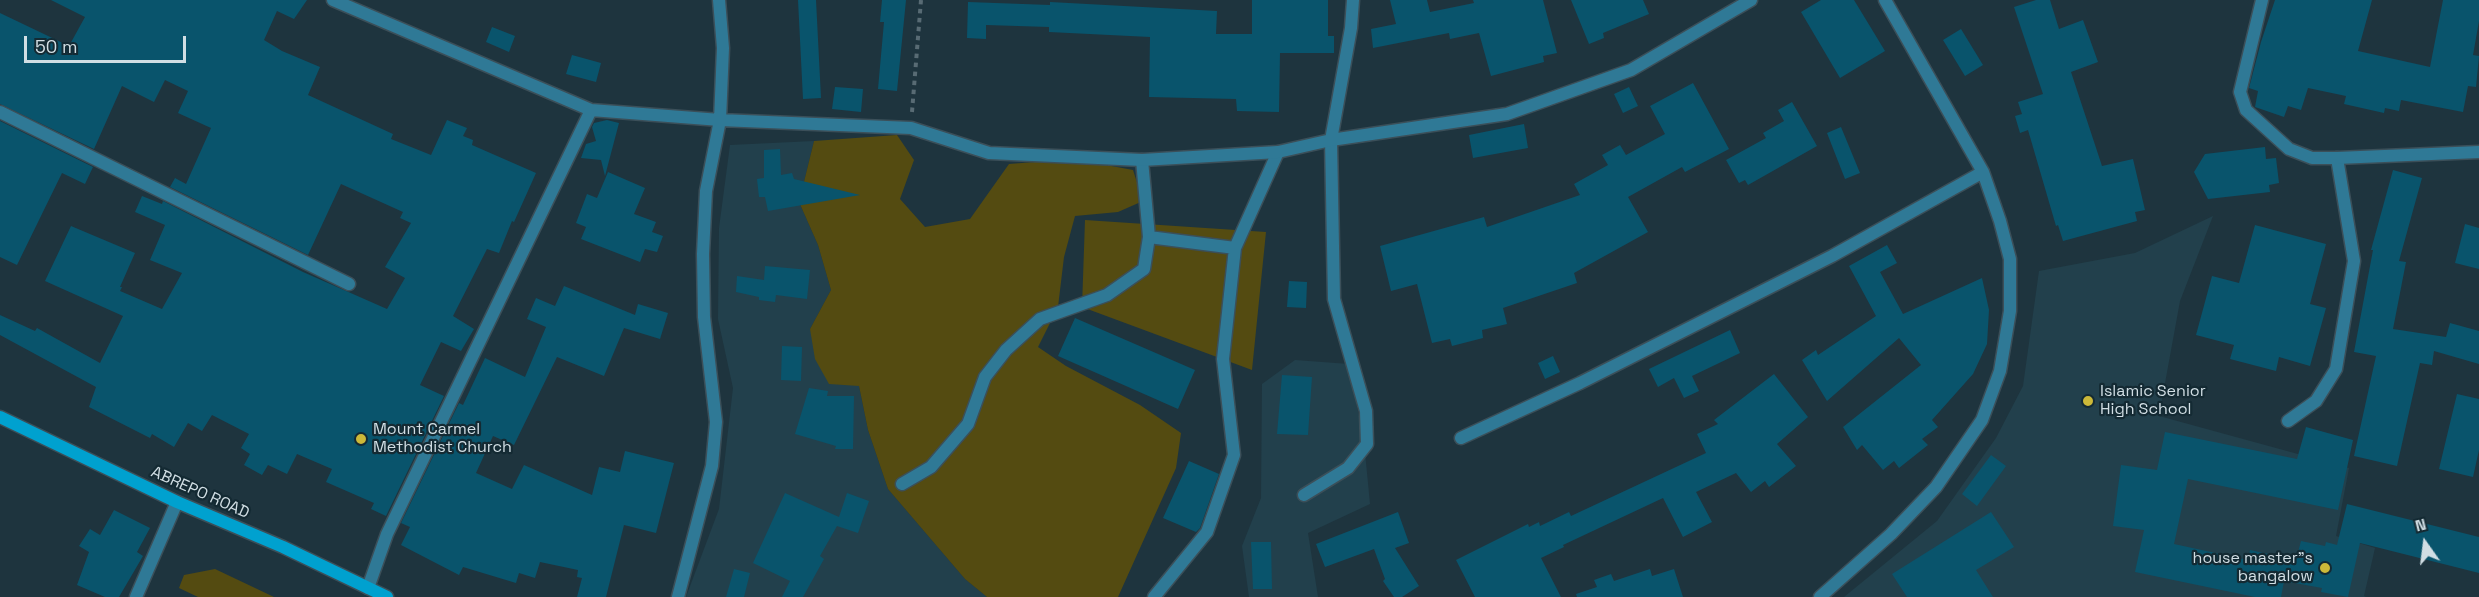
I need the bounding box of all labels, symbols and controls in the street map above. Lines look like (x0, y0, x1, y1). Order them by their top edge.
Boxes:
scale bar (27, 24, 189, 62)
text: 50 m (35, 35, 77, 58)
place label: Islamic Senior High School (2100, 382, 2206, 420)
marker: Islamic Senior High School (2081, 394, 2095, 408)
place label: Mount Carmel Methodist Church (373, 420, 512, 458)
marker: Mount Carmel Methodist Church (354, 432, 368, 446)
street label: ABREPO ROAD (148, 463, 252, 523)
north arrow (2395, 513, 2455, 573)
text: N (2413, 514, 2428, 537)
place label: house master"s bangalow (2193, 549, 2313, 587)
marker: house master"s bangalow (2318, 561, 2332, 575)

